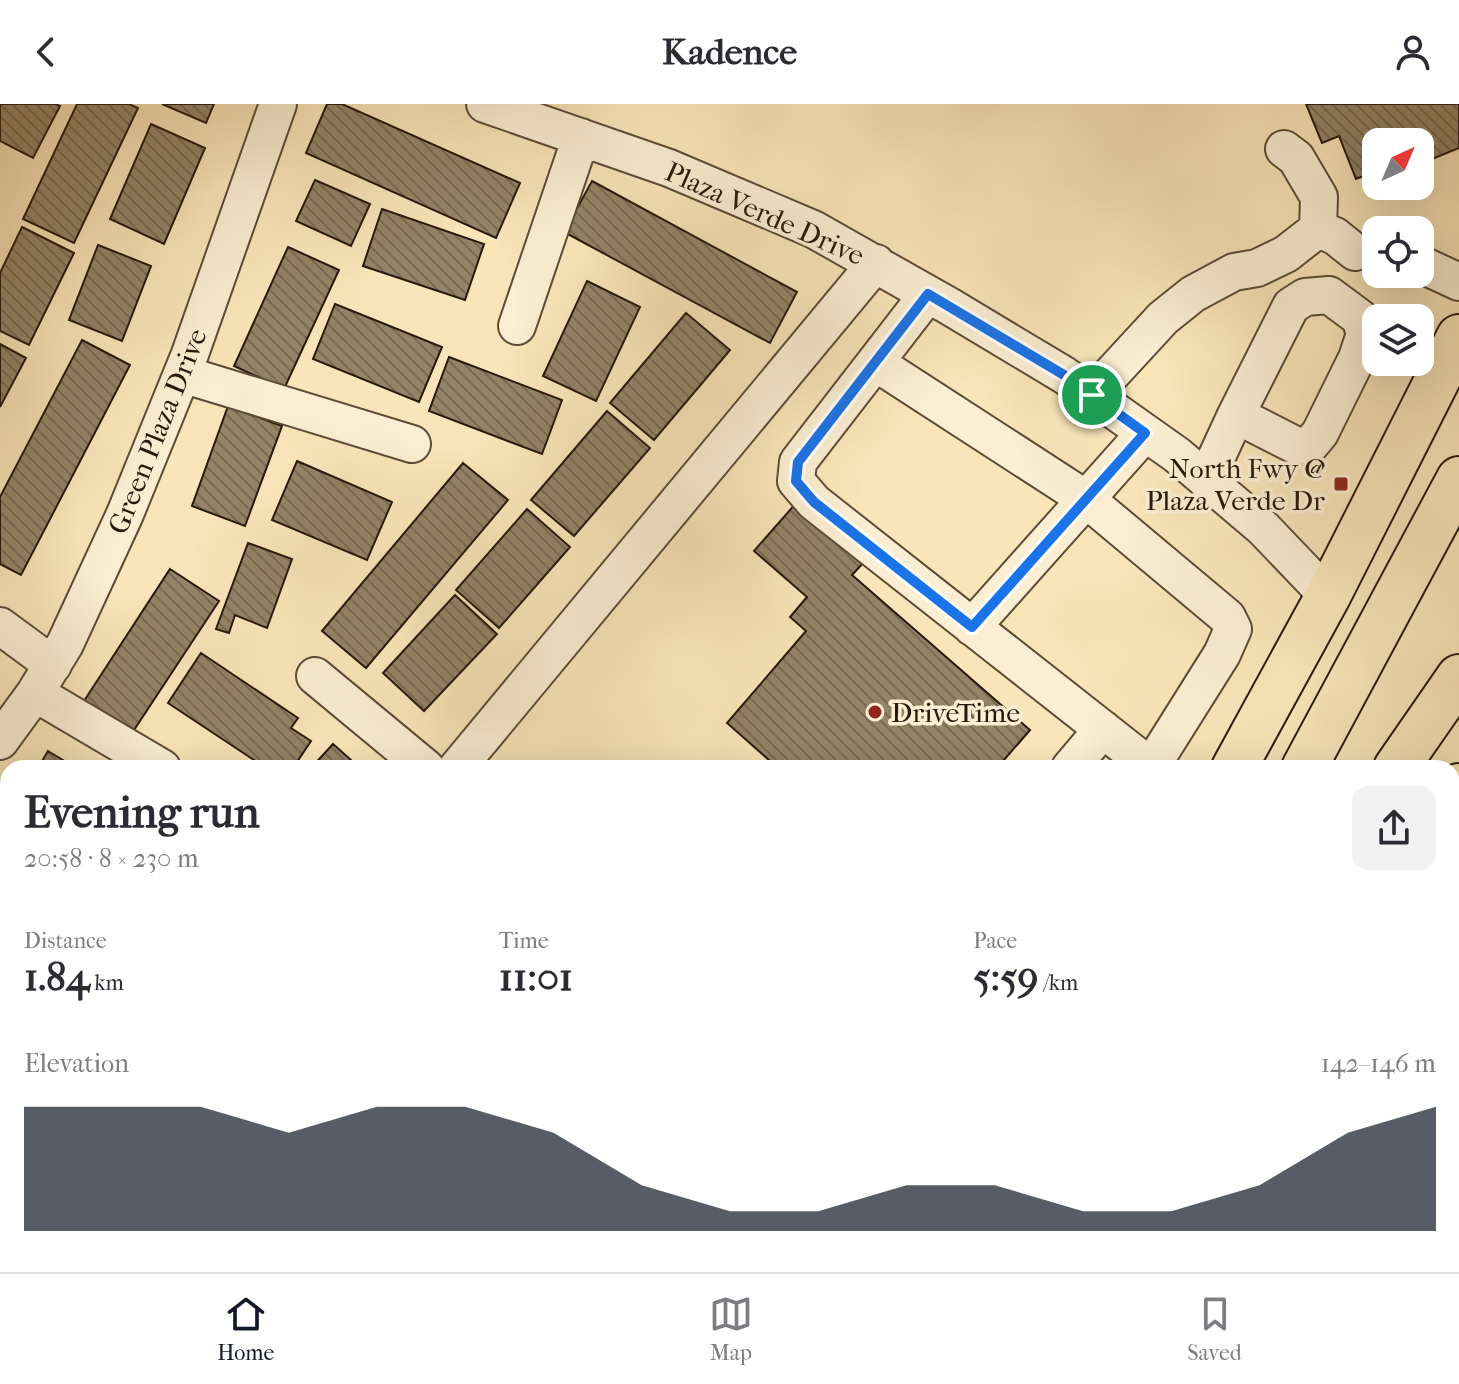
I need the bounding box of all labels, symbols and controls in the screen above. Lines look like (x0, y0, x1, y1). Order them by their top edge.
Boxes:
icon: back (24, 30, 68, 74)
icon: person (1391, 30, 1435, 74)
text: Kadence (662, 31, 797, 73)
north arrow (1362, 128, 1434, 200)
map controls (1362, 128, 1434, 376)
street label: Plaza Verde Drive (660, 155, 870, 272)
button: locate (1362, 216, 1434, 288)
button: layers (1362, 304, 1434, 376)
street label: Green Plaza Drive (101, 323, 214, 539)
pin (1058, 361, 1126, 429)
icon: arrive (1070, 373, 1114, 417)
place label: North Fwy @ Plaza Verde Dr (1146, 452, 1325, 517)
marker: North Fwy @ Plaza Verde Dr (1332, 475, 1350, 493)
place label: DriveTime (891, 696, 1020, 729)
marker: DriveTime (866, 703, 884, 721)
button: share (1352, 786, 1436, 870)
text: Evening run (24, 787, 259, 838)
text: 20:58 · 8 × 230 m (24, 843, 199, 874)
text: Distance (24, 928, 107, 954)
text: Time (499, 928, 549, 954)
text: Pace (973, 928, 1017, 954)
text: 1.84 (24, 954, 90, 1000)
text: 11:01 (499, 954, 573, 1000)
text: 5:59 (973, 954, 1039, 1000)
text: km (90, 970, 124, 996)
text: /km (1039, 970, 1078, 996)
text: Elevation (24, 1048, 129, 1079)
text: 142–146 m (1321, 1048, 1436, 1079)
tab: Home (217, 1292, 274, 1366)
tab: Map (709, 1292, 753, 1366)
tab: Saved (1187, 1292, 1242, 1366)

